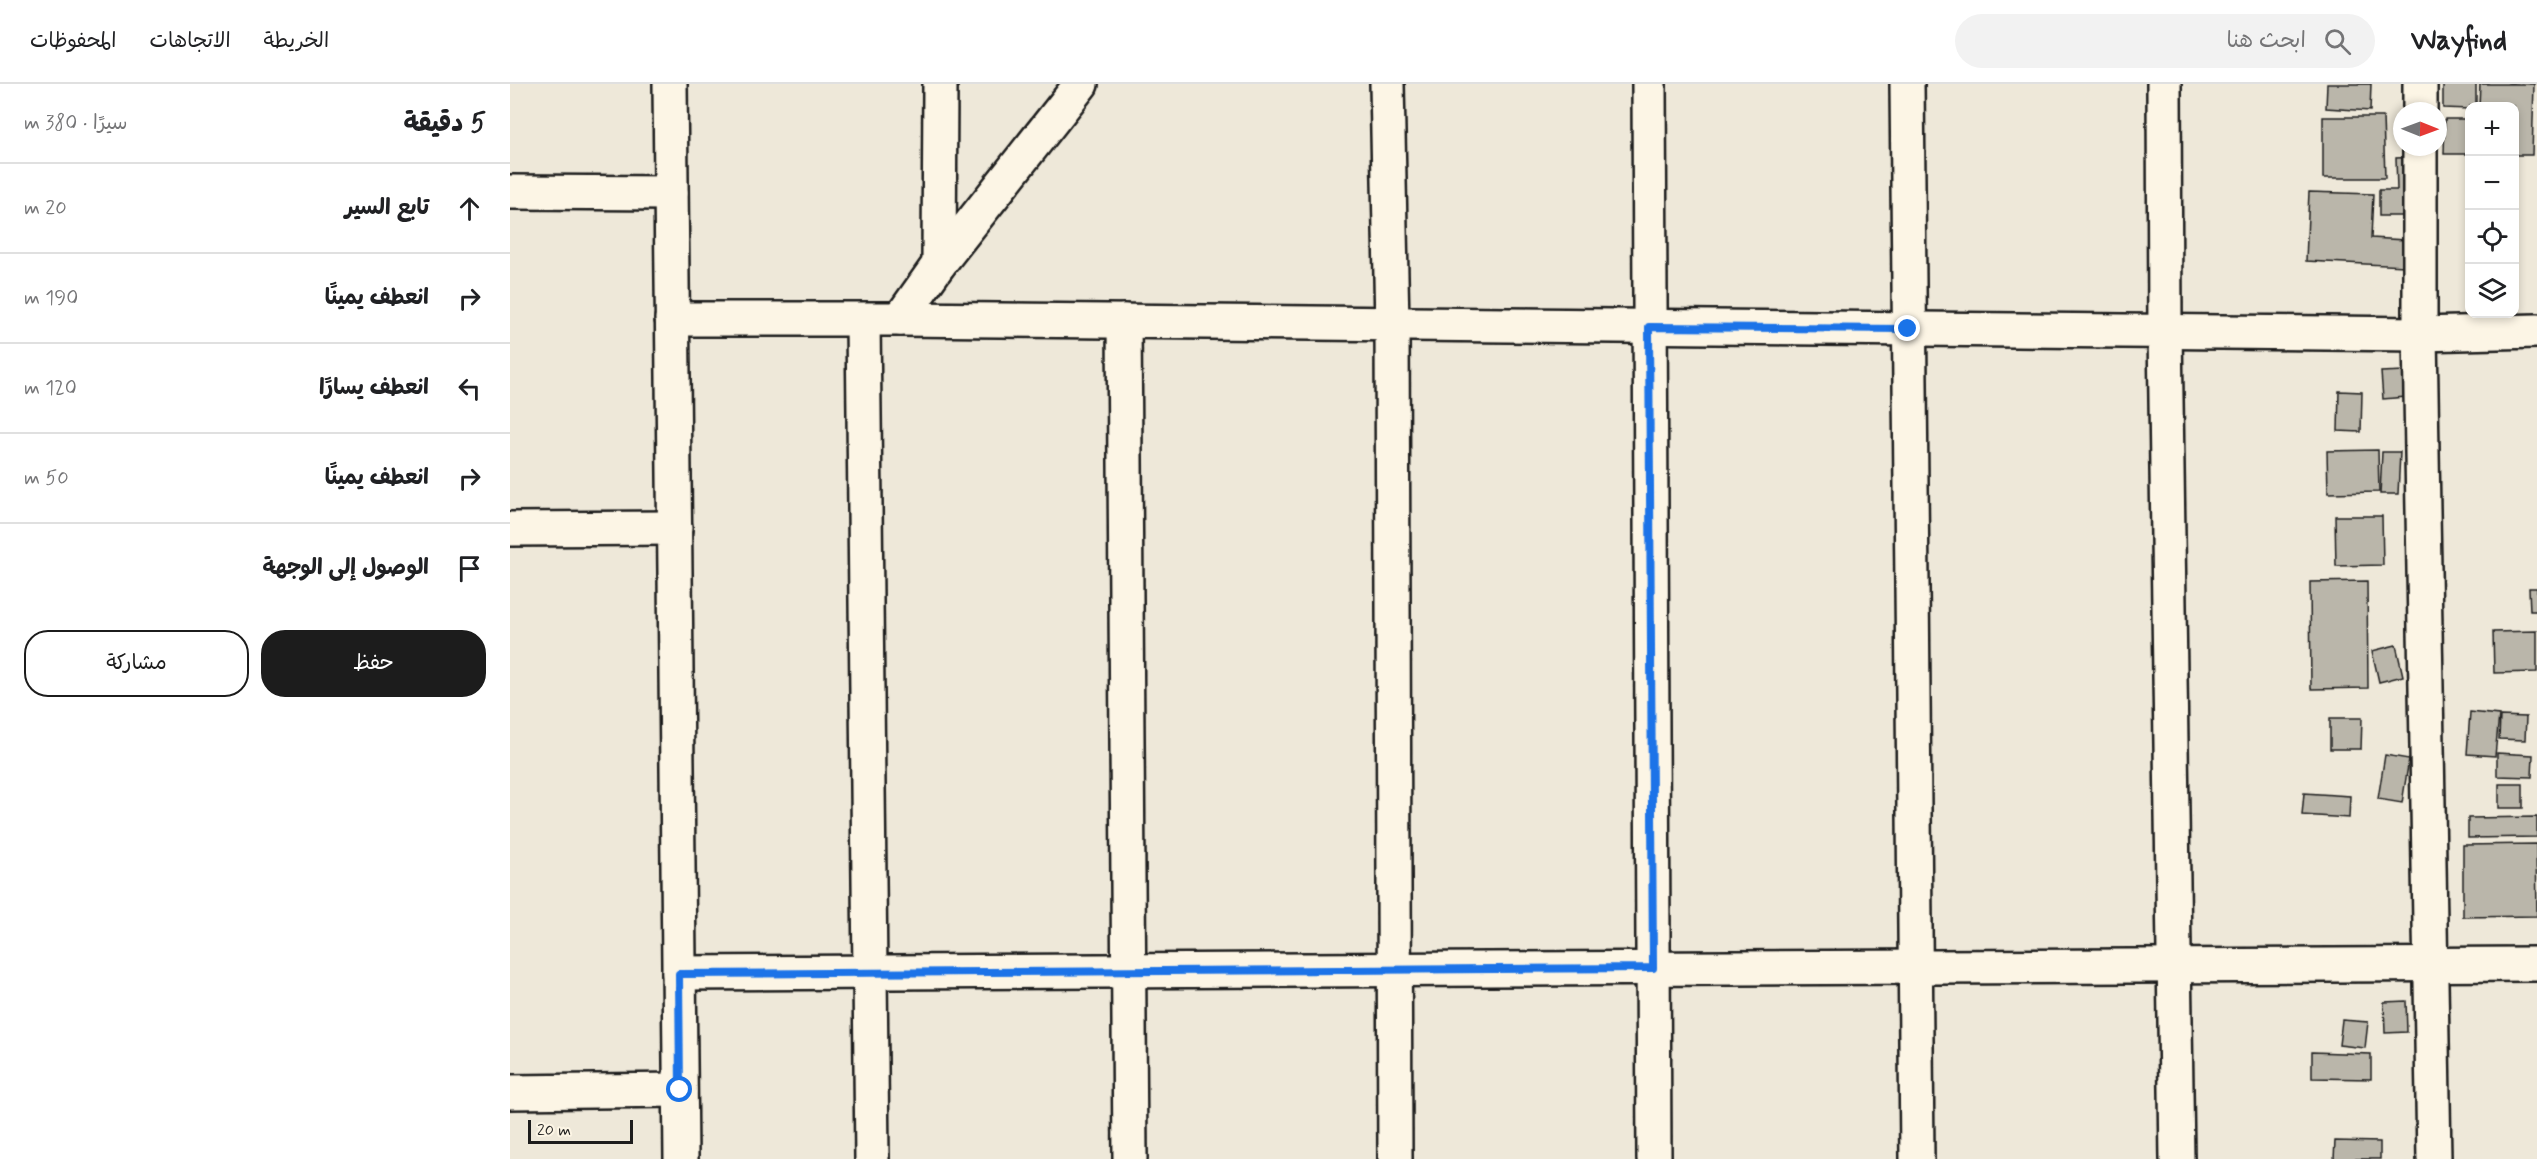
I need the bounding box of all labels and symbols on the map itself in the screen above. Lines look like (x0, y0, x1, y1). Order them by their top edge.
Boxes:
north arrow (2393, 102, 2447, 156)
route end (1894, 315, 1920, 341)
route start (666, 1076, 692, 1102)
scale bar (528, 1117, 633, 1144)

